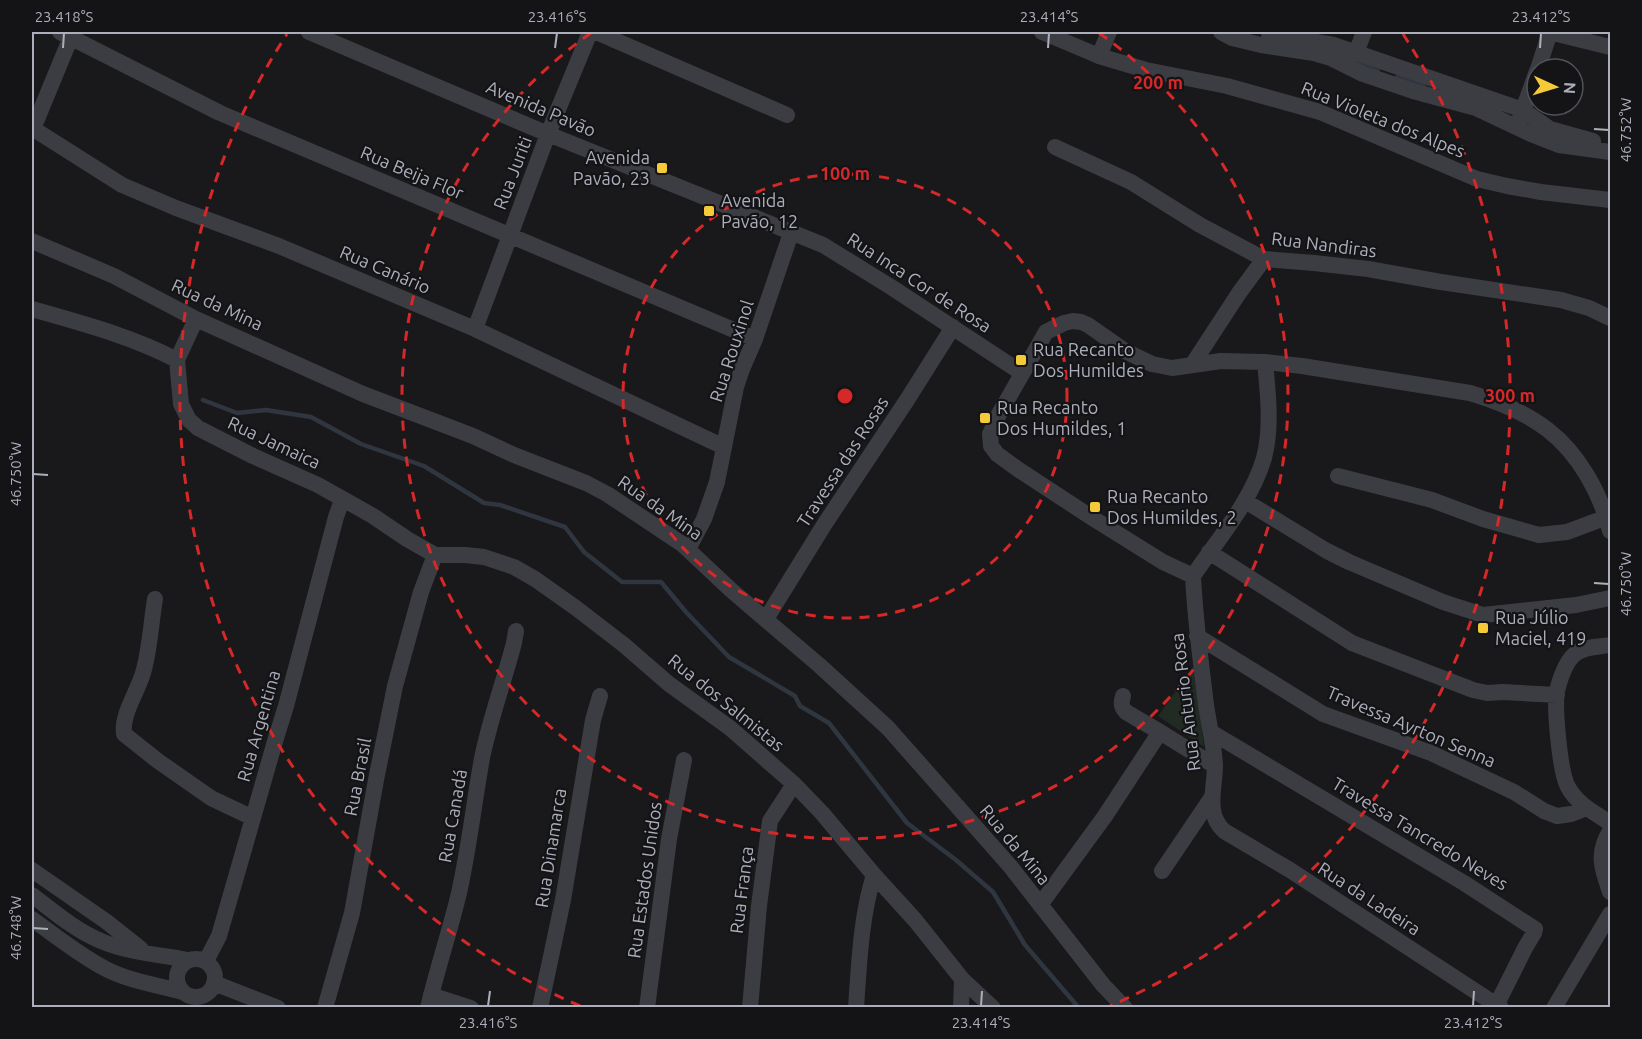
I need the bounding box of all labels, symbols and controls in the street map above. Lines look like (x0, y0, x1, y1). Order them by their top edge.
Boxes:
text: 23.418°S (35, 8, 93, 25)
text: 23.416°S (528, 8, 586, 25)
text: 23.414°S (1020, 8, 1078, 25)
text: 23.412°S (1512, 8, 1570, 25)
north arrow (1525, 57, 1585, 117)
text: 200 m (1133, 72, 1183, 92)
street label: Avenida Pavão (484, 76, 599, 140)
street label: Rua Violeta dos Alpes (1299, 77, 1468, 161)
text: N (1561, 81, 1579, 95)
text: 46.752°W (1617, 98, 1634, 162)
street label: Rua Juriti (489, 133, 535, 212)
street label: Rua Beija Flor (358, 141, 467, 203)
place label: Avenida Pavão, 23 (573, 147, 650, 188)
marker: Avenida Pavão, 23 (655, 161, 669, 175)
text: 100 m (820, 163, 870, 183)
place label: Avenida Pavão, 12 (721, 190, 798, 231)
marker: Avenida Pavão, 12 (702, 204, 716, 218)
street label: Rua Inca Cor de Rosa (844, 228, 995, 336)
street label: Rua Nandiras (1270, 228, 1378, 260)
street label: Rua Canário (337, 241, 434, 297)
street label: Rua da Mina (169, 274, 266, 334)
street label: Rua Rouxinol (705, 297, 757, 404)
place label: Rua Recanto Dos Humildes (1033, 339, 1144, 380)
marker: Rua Recanto Dos Humildes (1014, 353, 1028, 367)
text: 300 m (1485, 385, 1535, 405)
centre of rings (835, 386, 855, 406)
street label: Travessa das Rosas (793, 392, 892, 530)
place label: Rua Recanto Dos Humildes, 1 (997, 397, 1127, 438)
marker: Rua Recanto Dos Humildes, 1 (978, 411, 992, 425)
street label: Rua Jamaica (225, 412, 324, 472)
text: 46.750°W (7, 442, 24, 506)
street label: Rua da Mina (615, 471, 707, 544)
place label: Rua Recanto Dos Humildes, 2 (1107, 486, 1237, 527)
marker: Rua Recanto Dos Humildes, 2 (1088, 500, 1102, 514)
text: 46.750°W (1617, 552, 1634, 616)
place label: Rua Júlio Maciel, 419 (1495, 607, 1586, 648)
marker: Rua Júlio Maciel, 419 (1476, 621, 1490, 635)
street label: Rua Anturio Rosa (1167, 632, 1203, 772)
street label: Rua dos Salmistas (665, 649, 789, 755)
street label: Rua Argentina (233, 668, 283, 784)
street label: Travessa Ayrton Senna (1324, 681, 1499, 771)
street label: Rua Brasil (340, 736, 374, 818)
street label: Rua Canadá (434, 768, 470, 864)
street label: Travessa Tancredo Neves (1329, 773, 1512, 894)
street label: Rua Dinamarca (531, 787, 569, 909)
street label: Rua Estados Unidos (623, 800, 665, 959)
street label: Rua da Mina (977, 800, 1055, 888)
street label: Rua França (726, 845, 756, 935)
street label: Rua da Ladeira (1315, 858, 1425, 939)
text: 46.748°W (7, 896, 24, 960)
text: 23.416°S (459, 1014, 517, 1031)
text: 23.414°S (952, 1014, 1010, 1031)
text: 23.412°S (1444, 1014, 1502, 1031)

